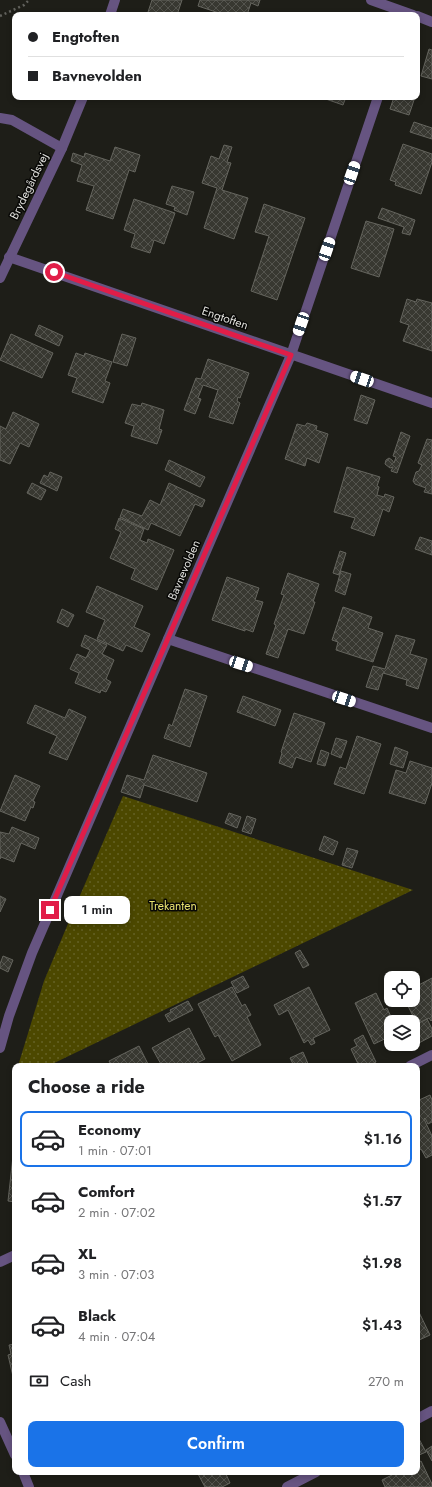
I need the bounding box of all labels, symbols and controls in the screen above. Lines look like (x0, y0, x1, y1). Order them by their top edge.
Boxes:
text: Engtoften (52, 26, 120, 48)
text: Bavnevolden (52, 65, 142, 87)
street label: Brydegårdsvej (5, 150, 53, 222)
car (342, 160, 362, 186)
car (317, 236, 337, 262)
route start (45, 263, 63, 281)
street label: Engtoften (199, 302, 251, 334)
car (291, 311, 311, 337)
car (349, 369, 375, 389)
street label: Bavnevolden (163, 537, 205, 603)
car (228, 655, 254, 673)
car (331, 690, 357, 708)
callout: 1 min (64, 896, 130, 924)
park label: Trekanten (149, 897, 197, 915)
text: 1 min (81, 900, 113, 919)
route end (41, 901, 59, 919)
map controls (384, 971, 420, 1051)
button: locate (384, 971, 420, 1007)
button: layers (384, 1015, 420, 1051)
text: Choose a ride (28, 1074, 145, 1100)
text: Economy (78, 1119, 141, 1141)
icon: car (30, 1121, 66, 1157)
text: $1.16 (364, 1128, 402, 1150)
text: 1 min · 07:01 (78, 1141, 152, 1160)
text: Comfort (78, 1181, 135, 1203)
icon: car (30, 1183, 66, 1219)
text: $1.57 (363, 1190, 402, 1212)
text: 2 min · 07:02 (78, 1203, 155, 1222)
text: XL (78, 1243, 96, 1265)
icon: car (30, 1245, 66, 1281)
text: $1.98 (362, 1252, 402, 1274)
text: 3 min · 07:03 (78, 1265, 154, 1284)
text: Black (78, 1305, 116, 1327)
icon: car (30, 1307, 66, 1343)
text: $1.43 (362, 1314, 402, 1336)
text: 4 min · 07:04 (78, 1327, 155, 1346)
icon: cash (28, 1370, 50, 1392)
text: Cash (60, 1370, 91, 1392)
text: 270 m (368, 1372, 404, 1391)
button: Confirm (28, 1421, 404, 1467)

